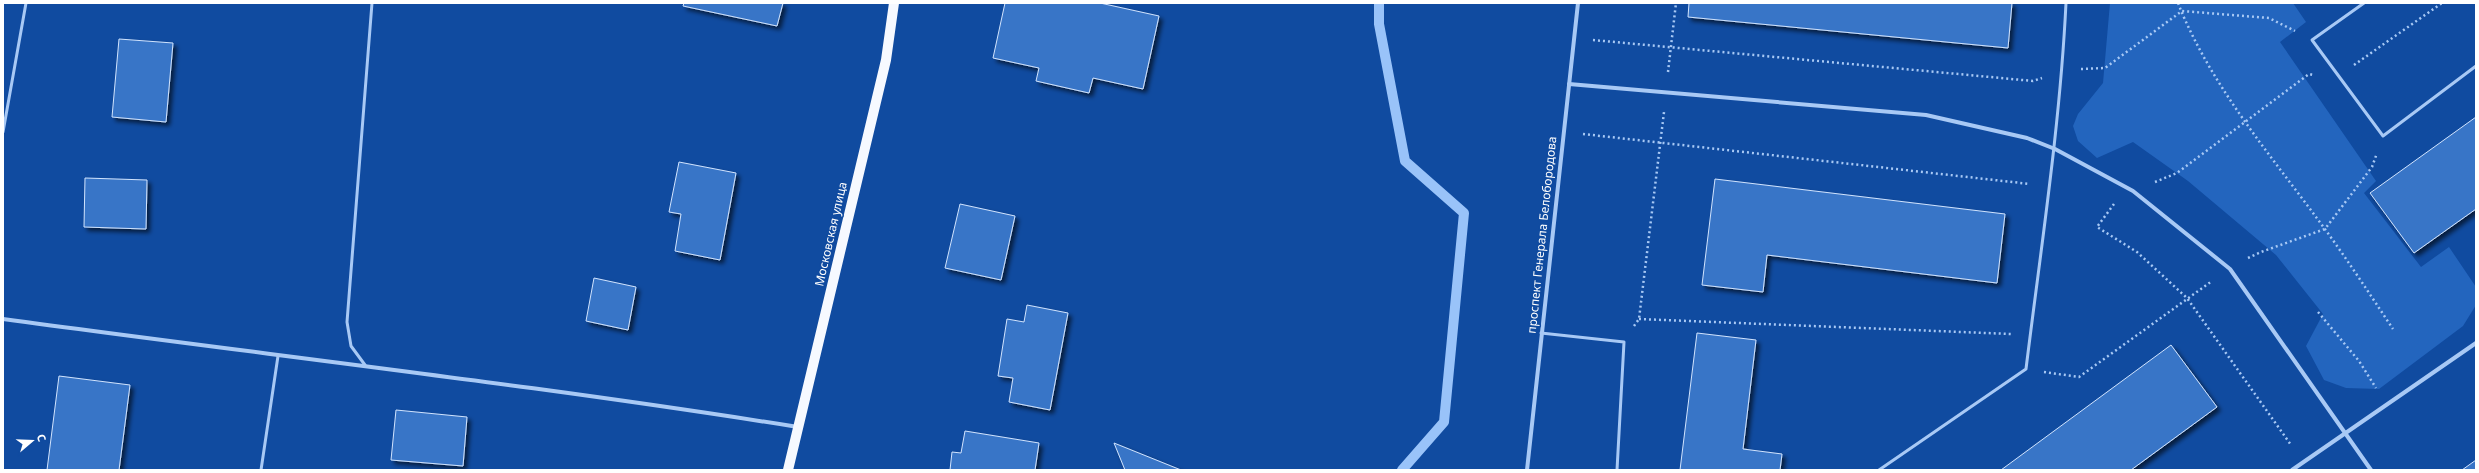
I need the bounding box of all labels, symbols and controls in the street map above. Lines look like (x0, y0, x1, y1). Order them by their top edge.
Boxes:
street label: проспект Генерала Белобородова (1523, 136, 1560, 334)
street label: Московская улица (810, 180, 851, 288)
north arrow (12, 421, 52, 461)
text: С (34, 432, 50, 443)

